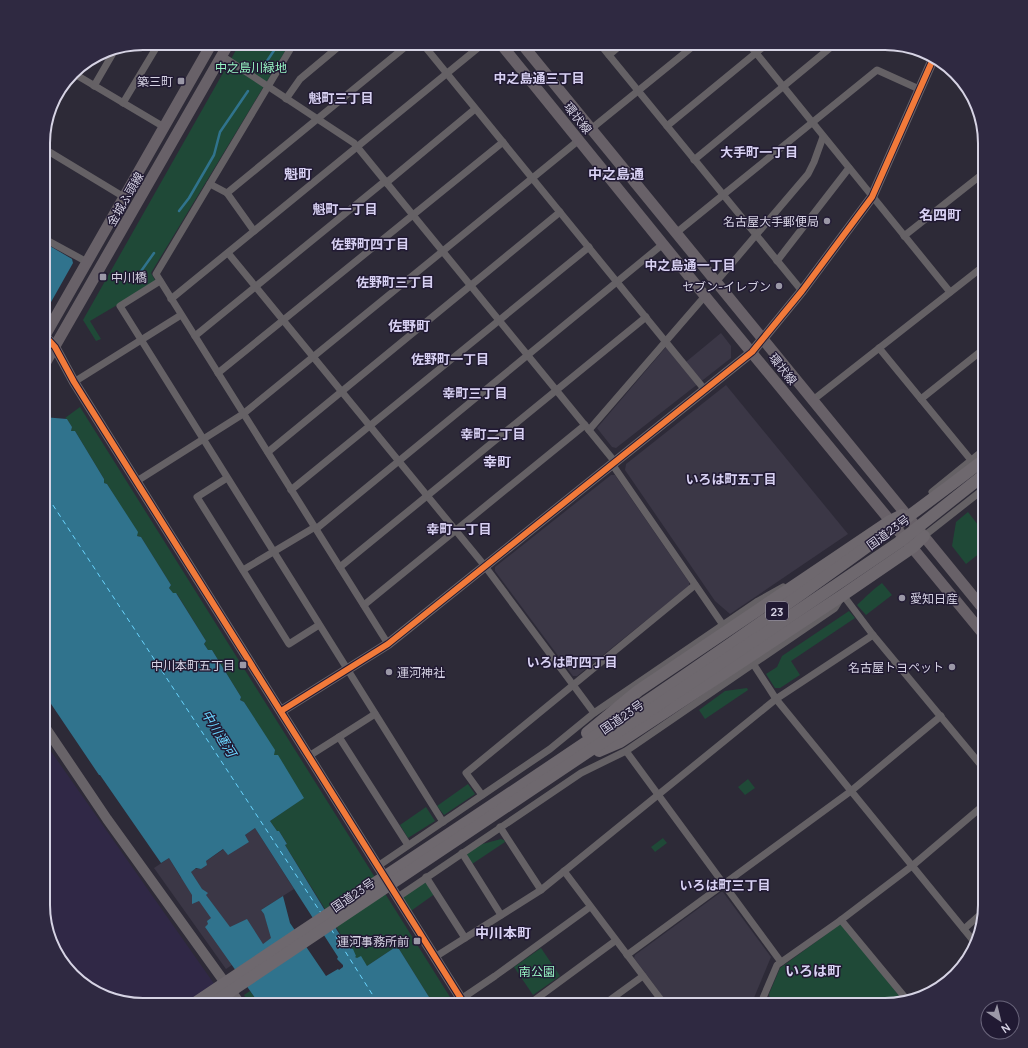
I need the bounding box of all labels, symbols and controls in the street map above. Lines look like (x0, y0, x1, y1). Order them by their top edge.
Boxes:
park label: 中之島川緑地 (215, 59, 287, 76)
district label: 中之島通三丁目 (493, 69, 585, 87)
place label: 築三町 (137, 73, 173, 90)
marker: 築三町 (176, 76, 186, 86)
district label: 魁町三丁目 (308, 89, 374, 107)
street label: 環状線 (560, 99, 596, 137)
district label: 大手町一丁目 (720, 143, 798, 161)
district label: 魁町 (284, 164, 312, 183)
district label: 中之島通 (588, 164, 644, 183)
street label: 金城ふ頭線 (103, 169, 147, 229)
district label: 魁町一丁目 (312, 200, 378, 218)
district label: 名四町 (919, 205, 961, 224)
place label: 名古屋大手郵便局 (723, 213, 819, 230)
marker: 名古屋大手郵便局 (822, 216, 832, 226)
district label: 佐野町四丁目 (331, 235, 409, 253)
district label: 中之島通一丁目 (644, 256, 736, 274)
place label: 中川橋 (111, 269, 147, 286)
marker: 中川橋 (98, 272, 108, 282)
district label: 佐野町三丁目 (356, 273, 434, 291)
place label: セブン-イレブン (682, 278, 771, 295)
marker: セブン-イレブン (774, 281, 784, 291)
district label: 佐野町 (388, 316, 430, 335)
district label: 佐野町一丁目 (411, 350, 489, 368)
street label: 環状線 (765, 350, 801, 388)
district label: 幸町三丁目 (442, 384, 508, 402)
district label: 幸町二丁目 (460, 425, 526, 443)
district label: 幸町 (483, 452, 511, 471)
district label: いろは町五丁目 (685, 470, 777, 488)
street label: 国道23号 (863, 511, 913, 553)
district label: 幸町一丁目 (426, 520, 492, 538)
place label: 愛知日産 (910, 590, 958, 607)
marker: 愛知日産 (897, 593, 907, 603)
road number: 23 (766, 602, 788, 620)
district label: いろは町四丁目 (526, 653, 618, 671)
place label: 中川本町五丁目 (151, 657, 235, 674)
place label: 名古屋トヨペット (848, 659, 944, 676)
marker: 中川本町五丁目 (238, 660, 248, 670)
marker: 名古屋トヨペット (947, 662, 957, 672)
place label: 運河神社 (397, 664, 445, 681)
marker: 運河神社 (384, 667, 394, 677)
street label: 国道23号 (597, 696, 647, 738)
water label: 中川運河 (198, 706, 242, 762)
street label: 国道23号 (328, 874, 378, 916)
district label: いろは町三丁目 (679, 876, 771, 894)
district label: 中川本町 (475, 923, 531, 942)
place label: 運河事務所前 (337, 933, 409, 950)
marker: 運河事務所前 (412, 936, 422, 946)
district label: いろは町 (785, 961, 841, 980)
park label: 南公園 (519, 963, 555, 980)
north arrow (980, 1000, 1020, 1040)
text: N (998, 1020, 1014, 1037)

